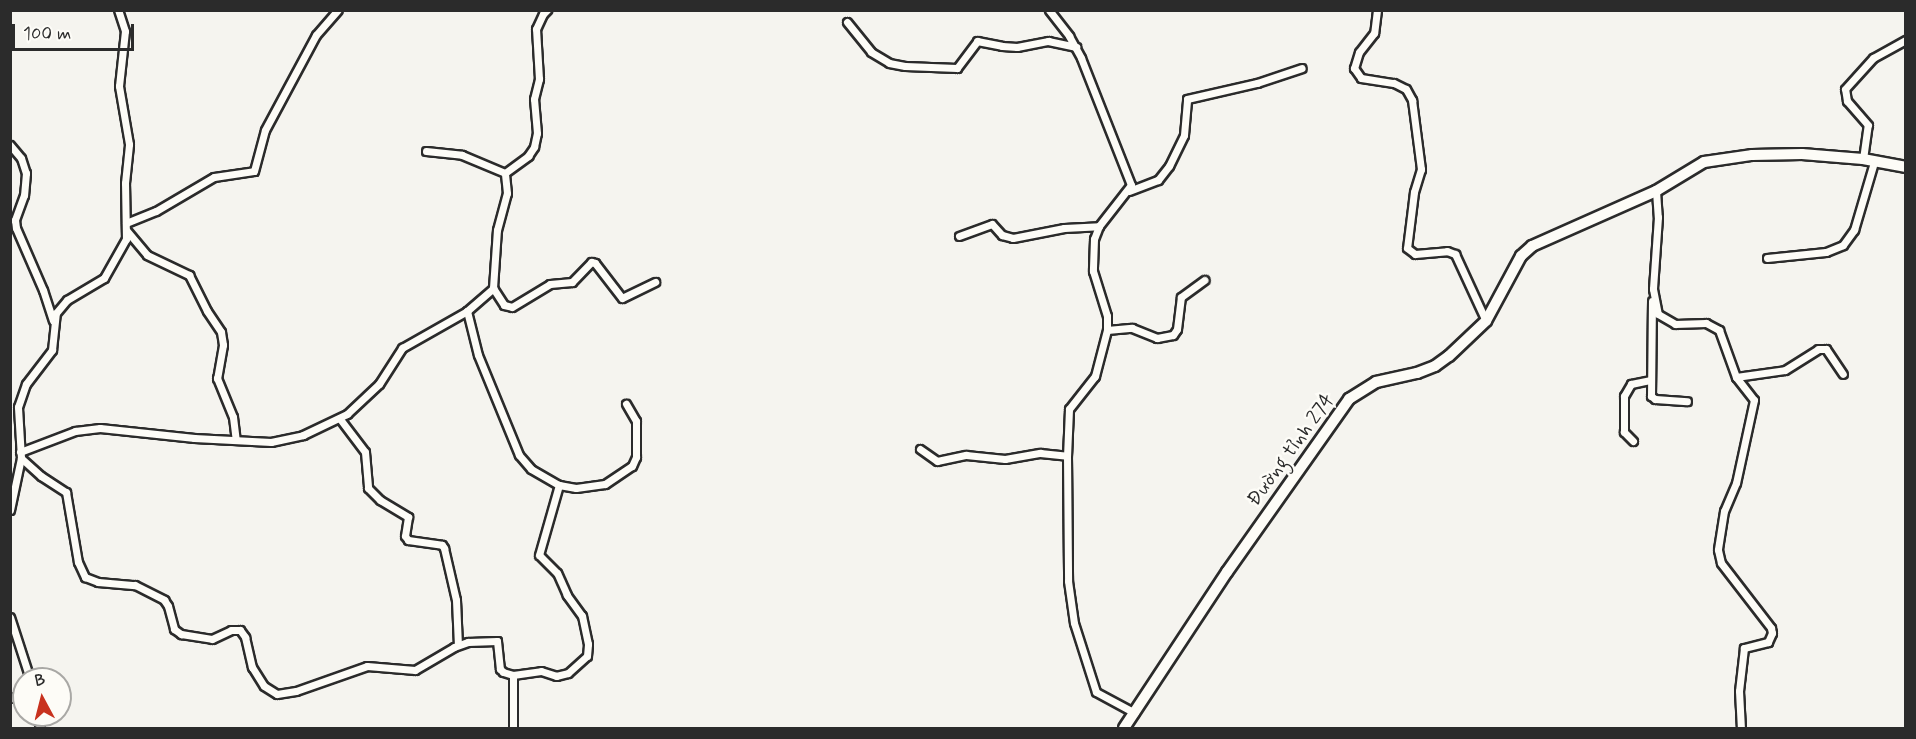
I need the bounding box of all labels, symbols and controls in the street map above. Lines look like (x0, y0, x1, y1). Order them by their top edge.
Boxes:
scale bar (15, 12, 136, 50)
text: 100 m (23, 22, 71, 46)
street label: Đường tỉnh 274 (1242, 388, 1340, 512)
north arrow (12, 667, 72, 727)
text: B (34, 670, 46, 692)

